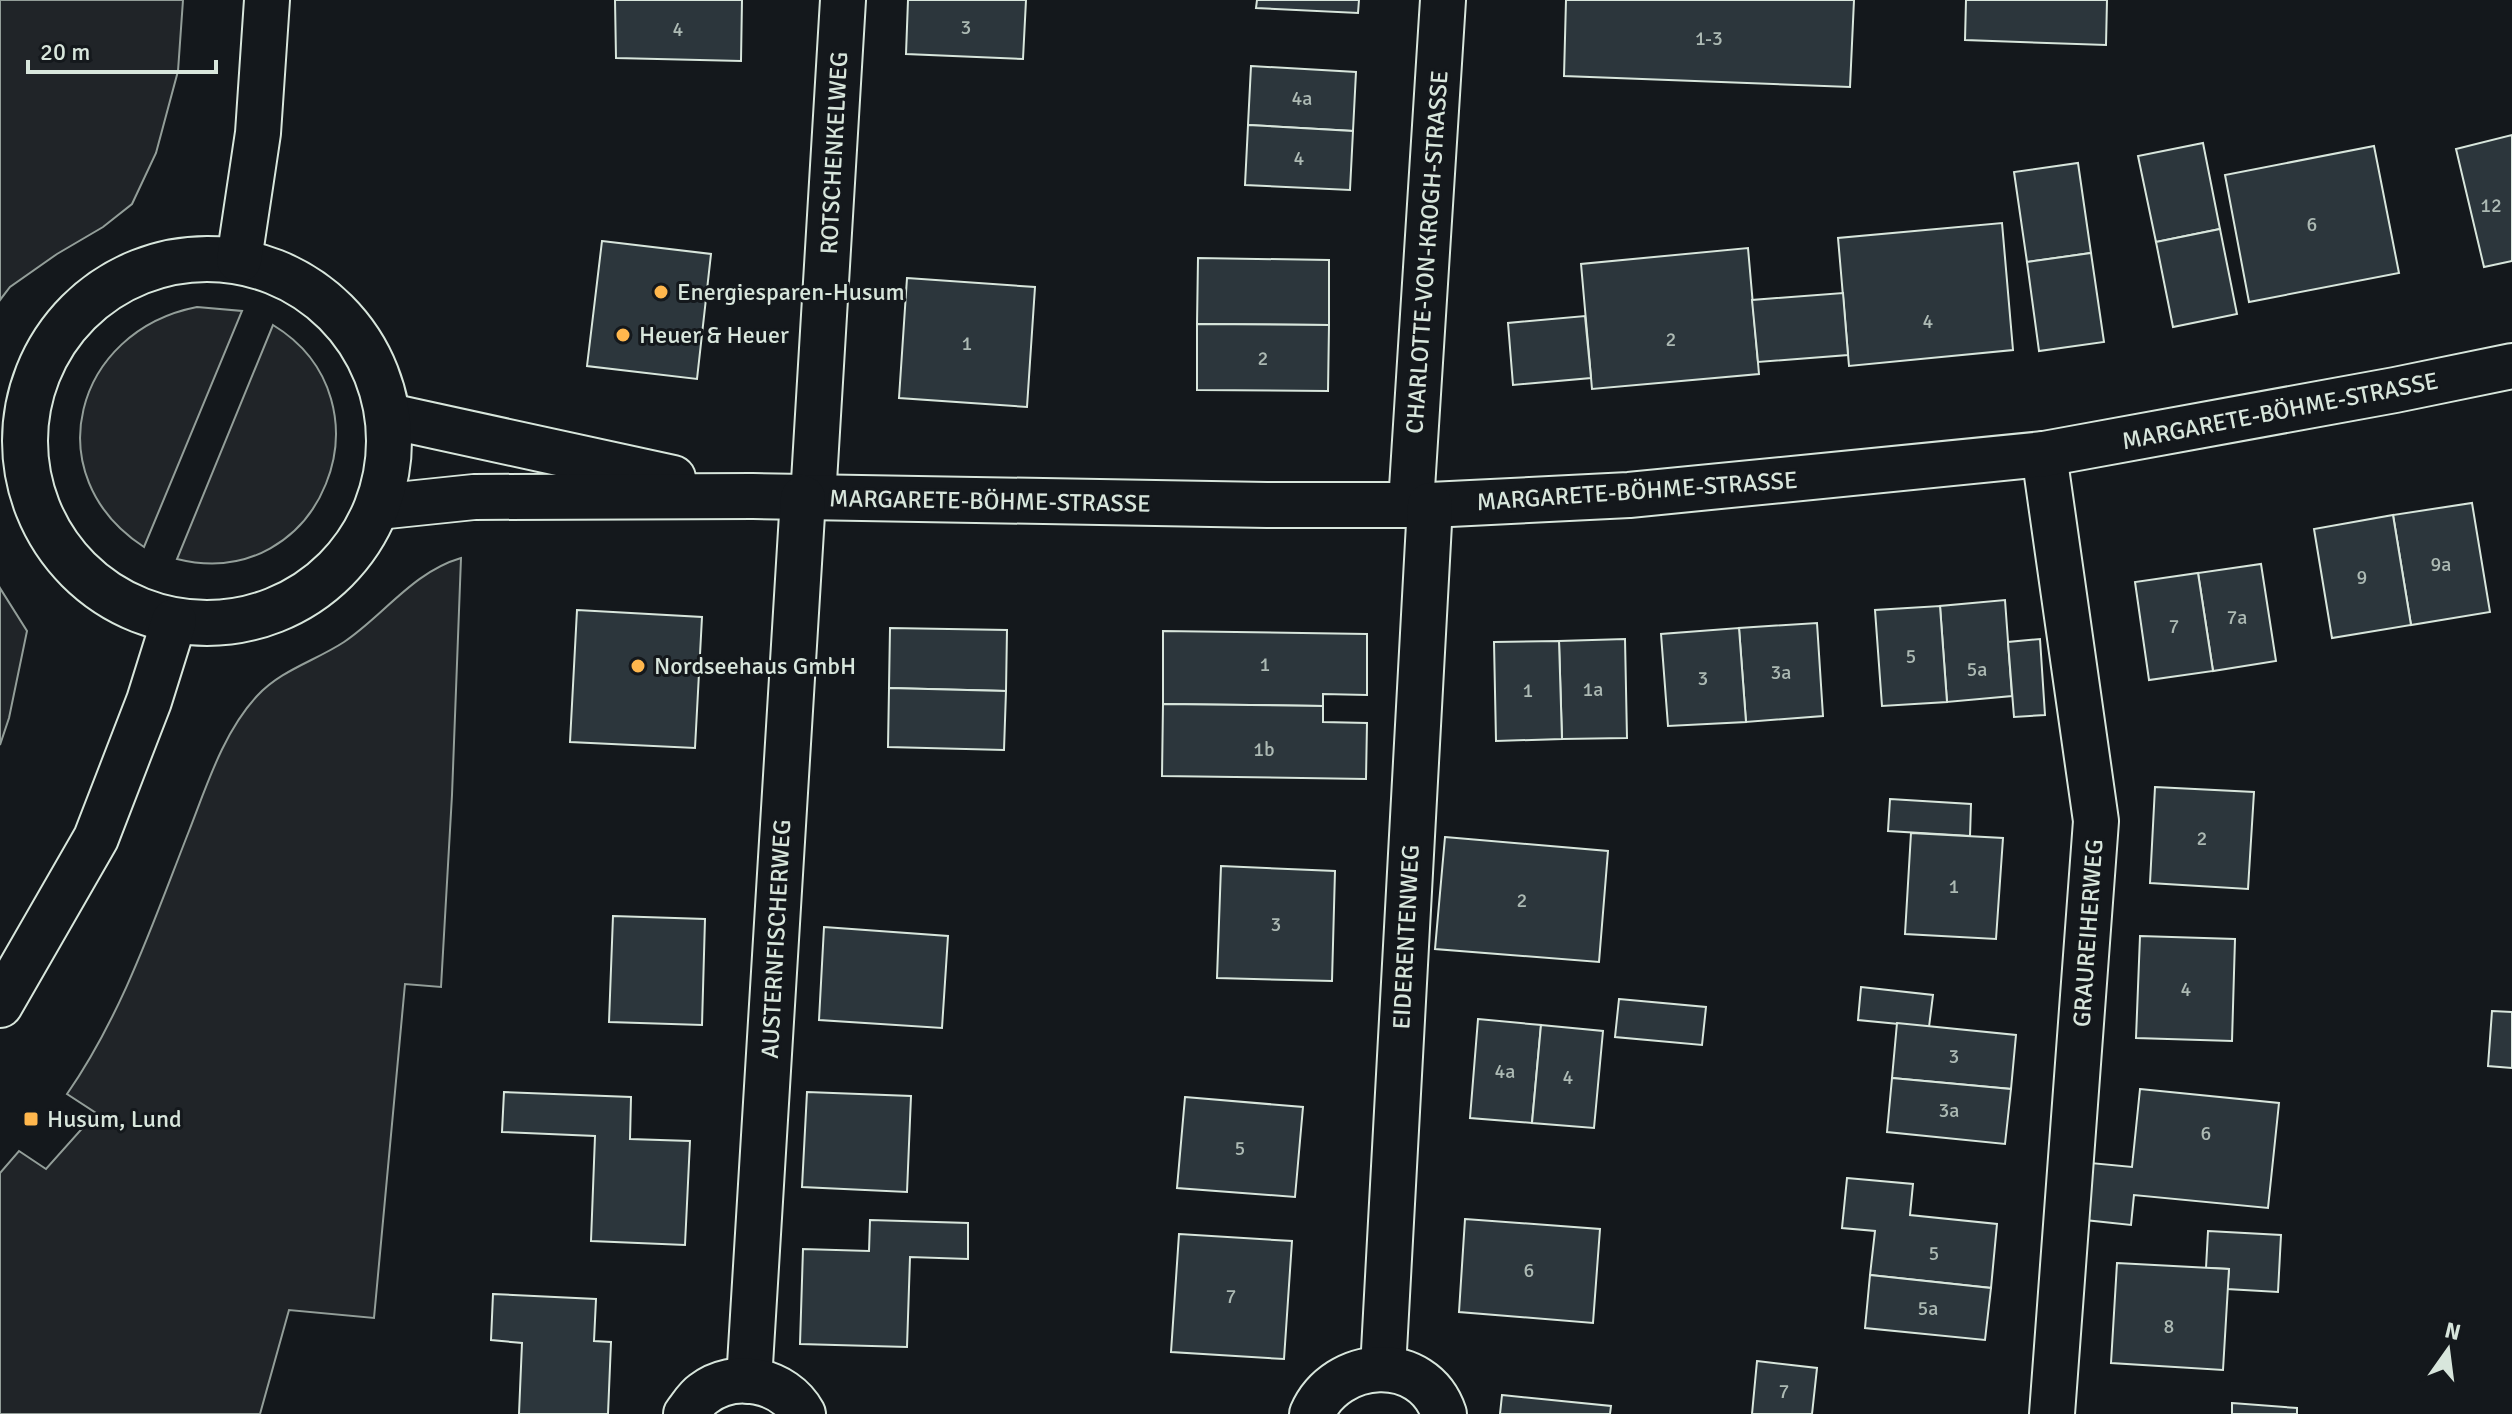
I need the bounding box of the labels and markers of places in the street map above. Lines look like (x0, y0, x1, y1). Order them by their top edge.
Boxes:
place label: Energiesparen-Husum (677, 277, 905, 307)
marker: Energiesparen-Husum (652, 283, 670, 301)
place label: Heuer & Heuer (639, 320, 789, 350)
marker: Heuer & Heuer (614, 326, 632, 344)
place label: Nordseehaus GmbH (654, 651, 856, 681)
marker: Nordseehaus GmbH (629, 657, 647, 675)
place label: Husum, Lund (47, 1104, 182, 1134)
marker: Husum, Lund (22, 1110, 40, 1128)

